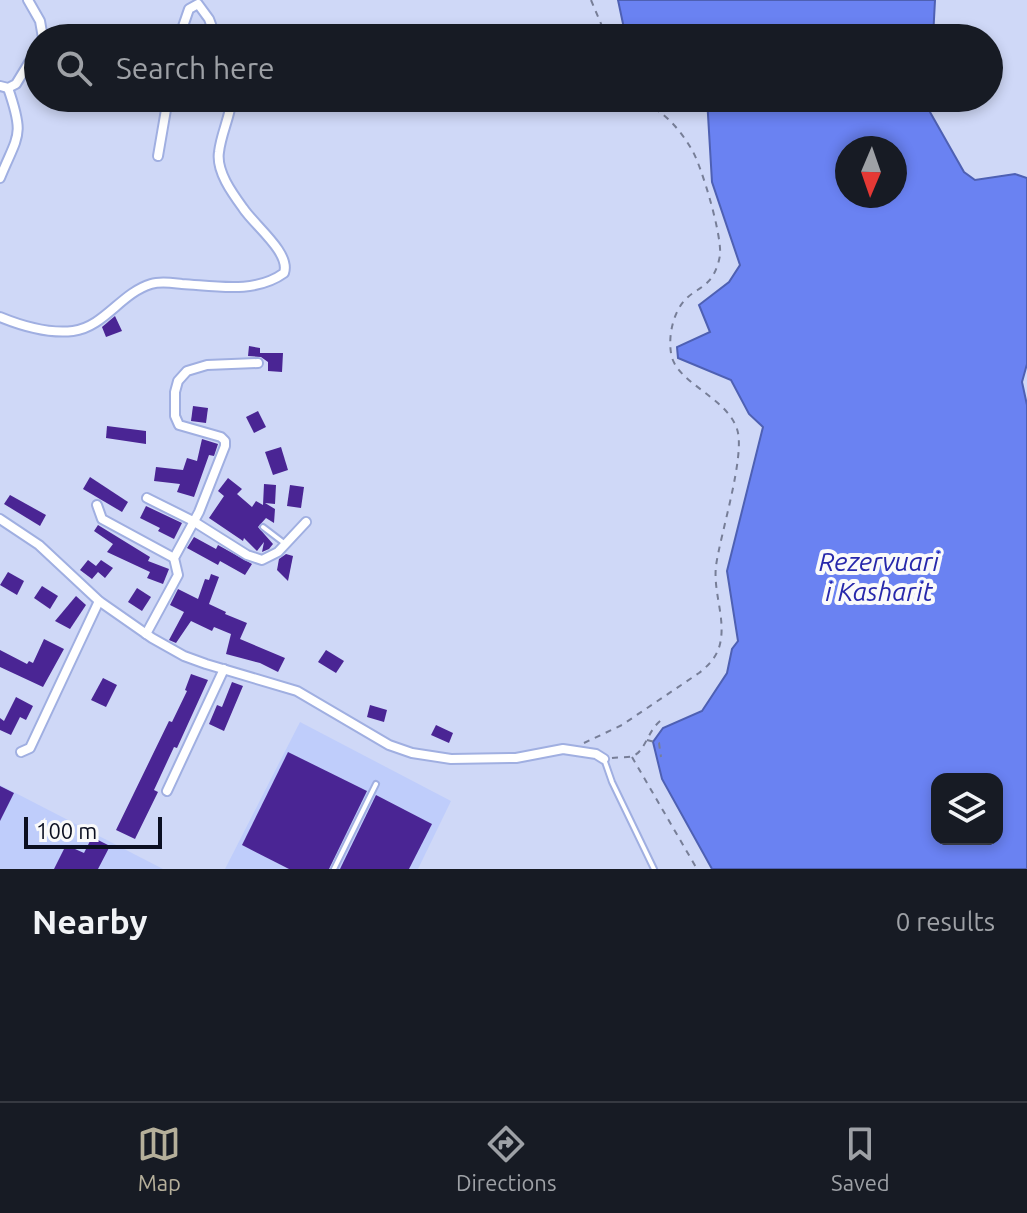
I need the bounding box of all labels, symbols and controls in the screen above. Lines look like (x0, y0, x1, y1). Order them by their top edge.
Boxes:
search box (24, 24, 1003, 112)
icon: search (52, 46, 96, 90)
text: Search here (116, 51, 275, 85)
north arrow (835, 136, 907, 208)
water label: Rezervuari i Kasharit (819, 547, 941, 606)
map controls (931, 773, 1003, 845)
button: layers (931, 773, 1003, 845)
scale bar (24, 813, 162, 849)
text: 100 m (36, 818, 97, 843)
text: Nearby (32, 902, 147, 940)
text: 0 results (896, 907, 995, 936)
tab: Map (137, 1122, 181, 1195)
tab: Directions (456, 1122, 556, 1195)
tab: Saved (831, 1122, 890, 1195)

